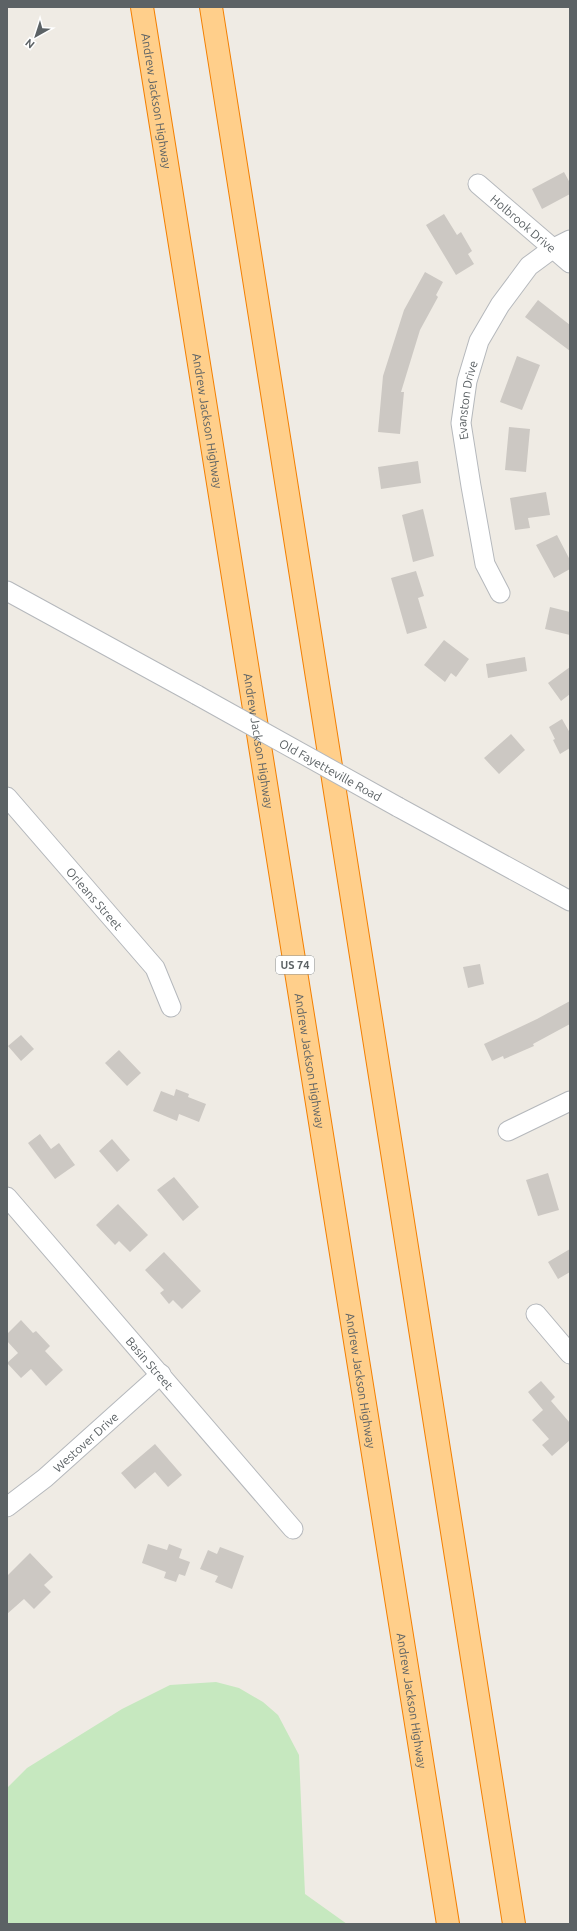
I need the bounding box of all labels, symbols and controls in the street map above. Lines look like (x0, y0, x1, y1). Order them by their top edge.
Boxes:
north arrow (16, 16, 56, 56)
street label: Andrew Jackson Highway (140, 32, 174, 170)
text: N (23, 37, 37, 51)
street label: Holbrook Drive (488, 192, 559, 255)
street label: Andrew Jackson Highway (191, 352, 225, 490)
street label: Evanston Drive (454, 359, 479, 441)
street label: Andrew Jackson Highway (242, 672, 276, 810)
street label: Old Fayetteville Road (277, 736, 384, 803)
street label: Orleans Street (64, 865, 125, 932)
road number: US 74 (276, 956, 314, 974)
street label: Andrew Jackson Highway (293, 992, 327, 1129)
street label: Andrew Jackson Highway (344, 1312, 378, 1449)
street label: Basin Street (124, 1334, 176, 1392)
street label: Westover Drive (50, 1409, 120, 1474)
street label: Andrew Jackson Highway (395, 1632, 430, 1769)

